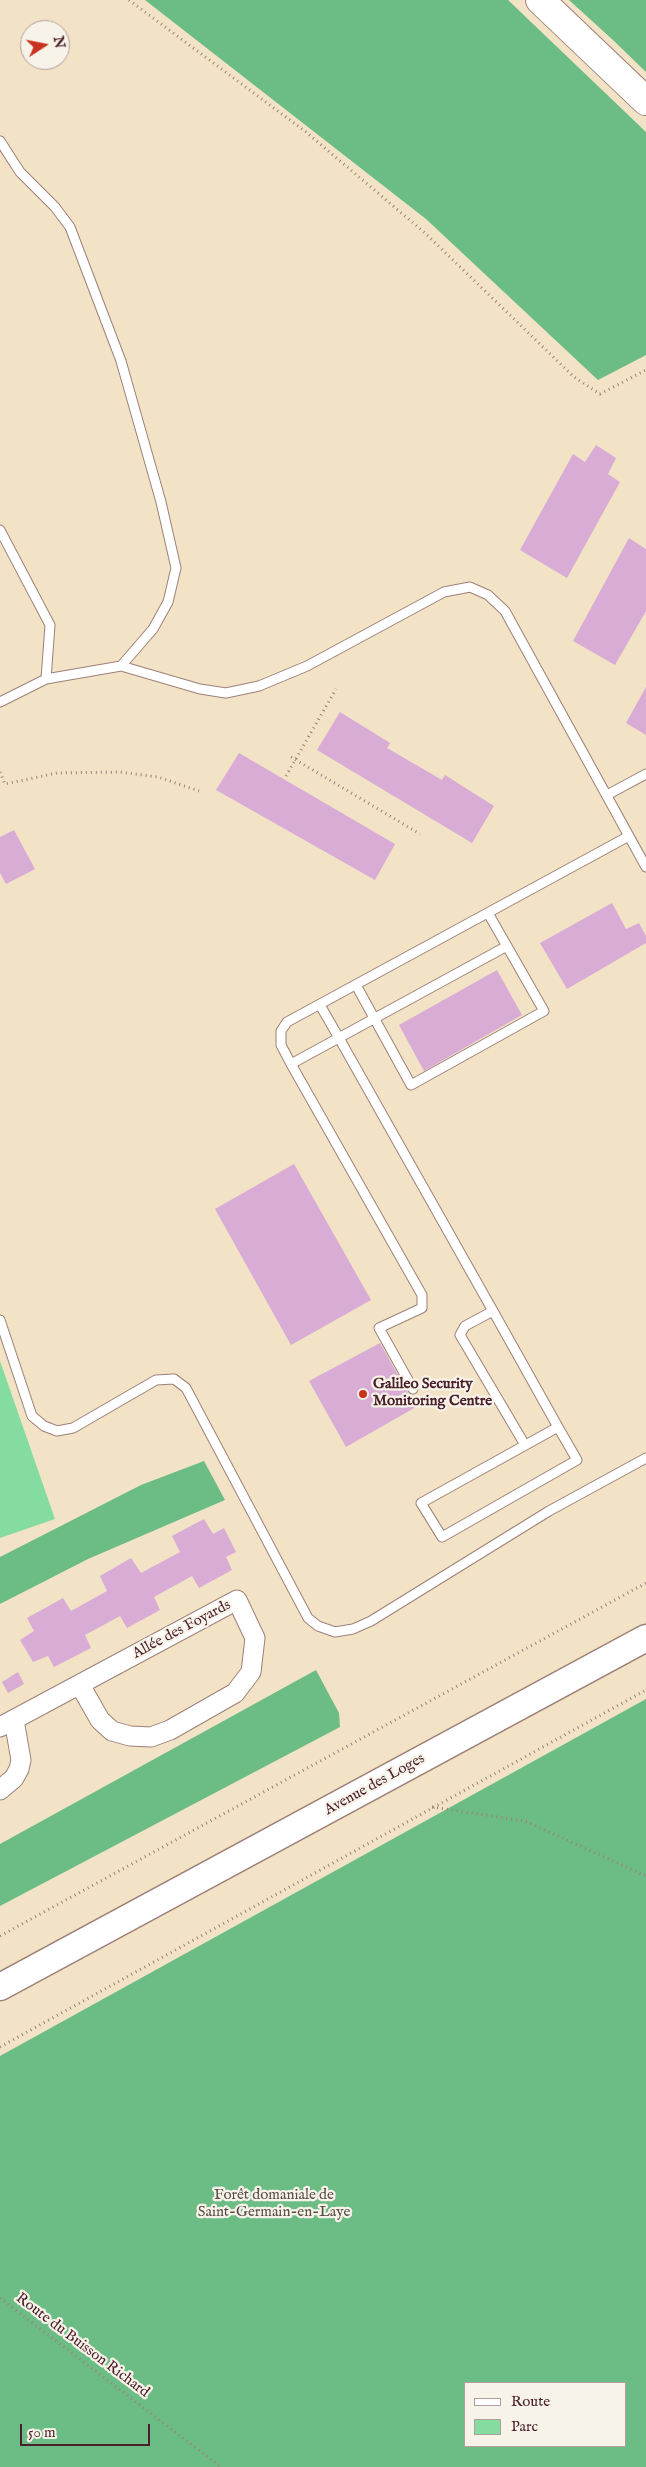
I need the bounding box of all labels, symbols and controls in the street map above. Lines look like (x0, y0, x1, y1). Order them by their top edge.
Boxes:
north arrow (20, 20, 70, 70)
text: N (49, 35, 69, 50)
place label: Galileo Security Monitoring Centre (373, 1376, 492, 1411)
marker: Galileo Security Monitoring Centre (357, 1388, 369, 1400)
street label: Allée des Foyards (130, 1597, 234, 1663)
street label: Avenue des Loges (322, 1750, 428, 1820)
park label: Forêt domaniale de Saint-Germain-en-Laye (198, 2187, 350, 2222)
street label: Route du Buisson Richard (12, 2290, 152, 2402)
legend (463, 2382, 626, 2447)
text: Route (511, 2392, 550, 2411)
scale bar (22, 2414, 152, 2446)
text: Parc (511, 2417, 538, 2436)
text: 50 m (28, 2423, 56, 2442)

